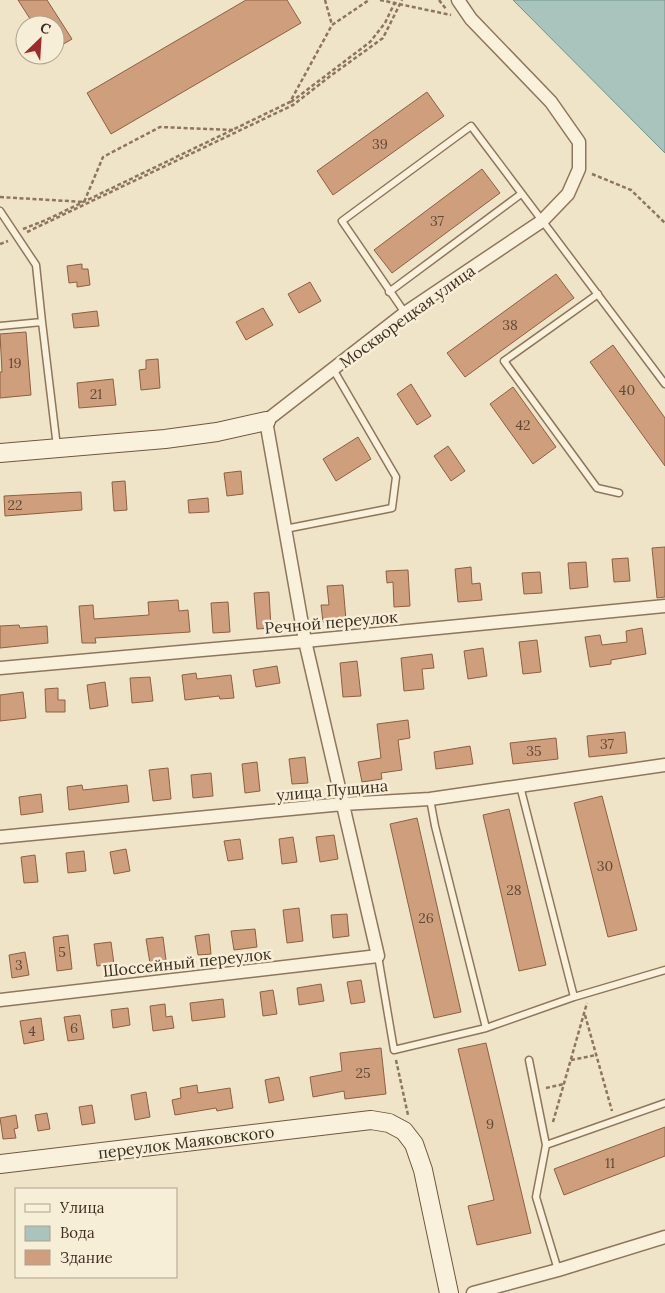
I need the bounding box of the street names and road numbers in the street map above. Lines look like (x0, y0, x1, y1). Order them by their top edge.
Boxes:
street label: Москворецкая улица (335, 260, 479, 372)
street label: Речной переулок (264, 606, 399, 638)
street label: улица Пущина (275, 775, 389, 805)
street label: Шоссейный переулок (102, 943, 273, 981)
street label: переулок Маяковского (97, 1121, 275, 1163)

